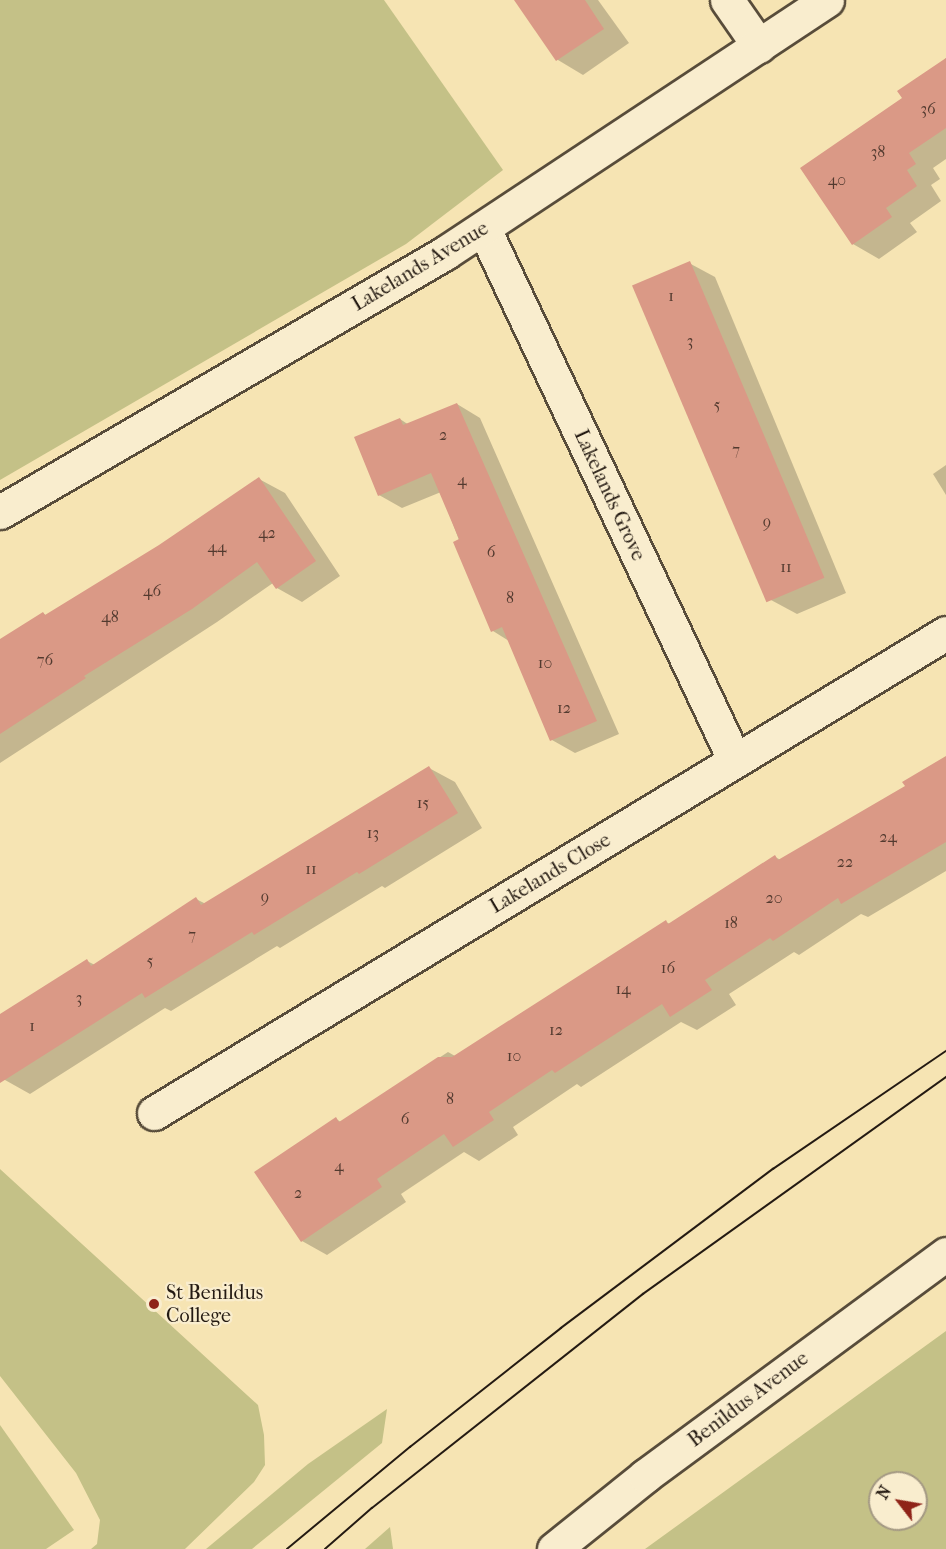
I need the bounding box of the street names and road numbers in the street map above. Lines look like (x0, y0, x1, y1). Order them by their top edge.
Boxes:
street label: Lakelands Avenue (348, 216, 492, 316)
street label: Lakelands Grove (569, 426, 651, 564)
street label: Lakelands Close (485, 828, 615, 918)
street label: Benildus Avenue (683, 1346, 813, 1452)

